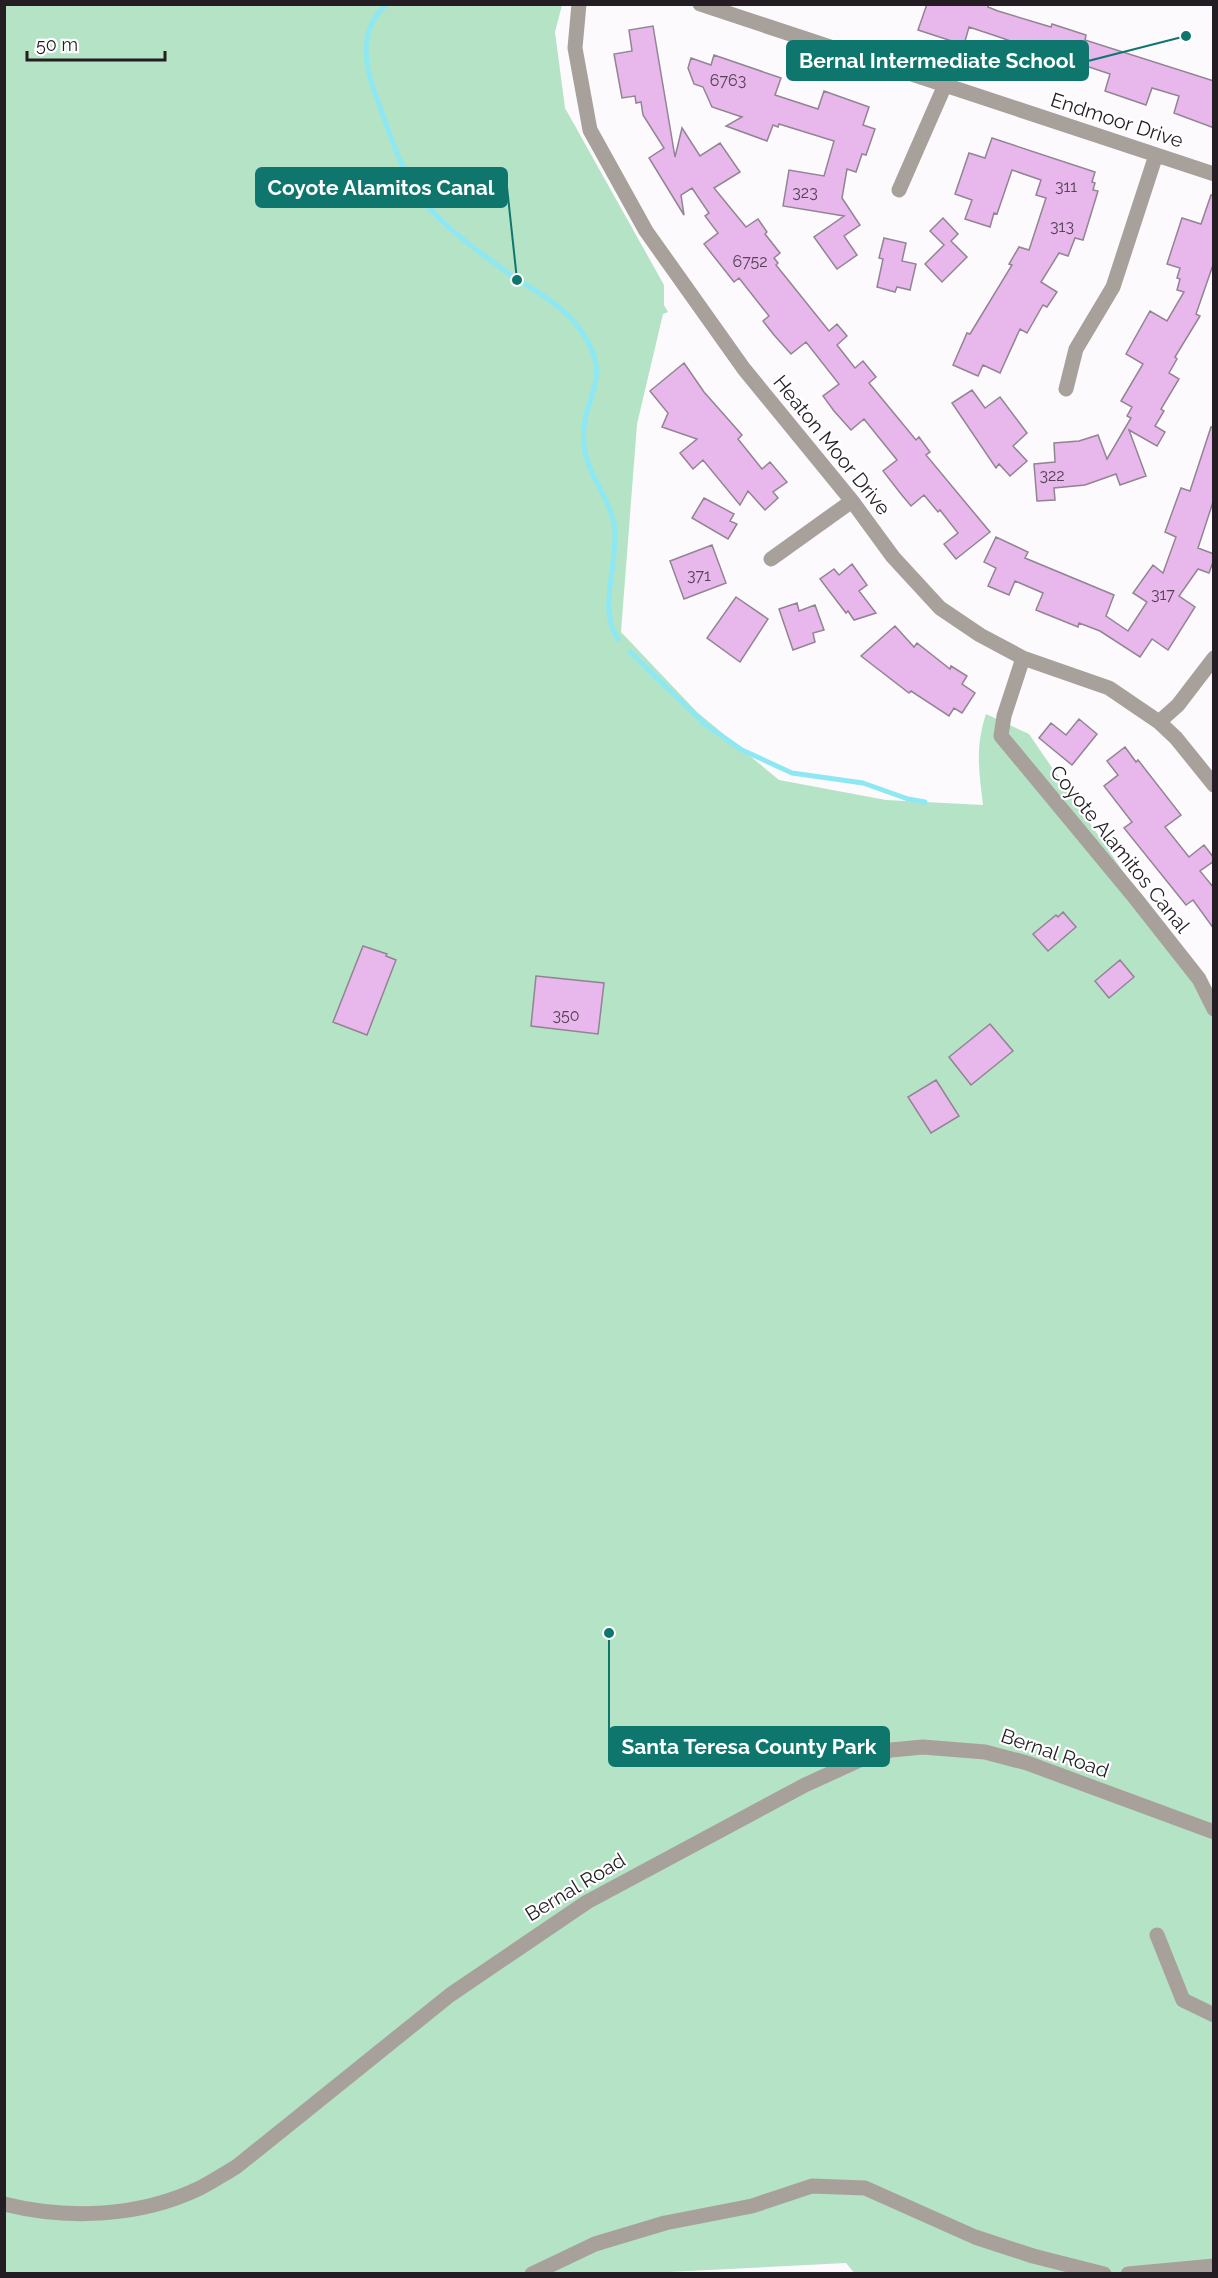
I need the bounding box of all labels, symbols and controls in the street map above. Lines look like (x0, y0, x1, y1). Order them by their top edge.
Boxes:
scale bar (27, 24, 165, 62)
text: 50 m (36, 34, 78, 55)
callout: Bernal Intermediate School (787, 41, 1088, 80)
text: Bernal Intermediate School (799, 48, 1075, 73)
house number: 6763 (710, 71, 746, 90)
street label: Endmoor Drive (1048, 87, 1186, 153)
callout: Coyote Alamitos Canal (256, 168, 507, 207)
text: Coyote Alamitos Canal (268, 175, 495, 200)
house number: 311 (1055, 177, 1077, 196)
house number: 323 (792, 183, 818, 202)
house number: 313 (1050, 217, 1074, 236)
house number: 6752 (732, 252, 768, 271)
street label: Heaton Moor Drive (768, 370, 896, 520)
house number: 322 (1039, 466, 1065, 485)
house number: 371 (687, 566, 711, 585)
house number: 317 (1151, 585, 1175, 604)
street label: Coyote Alamitos Canal (1045, 760, 1195, 938)
house number: 350 (552, 1006, 580, 1025)
street label: Bernal Road (998, 1723, 1112, 1783)
callout: Santa Teresa County Park (609, 1727, 889, 1766)
text: Santa Teresa County Park (621, 1734, 877, 1759)
street label: Bernal Road (521, 1848, 629, 1926)

